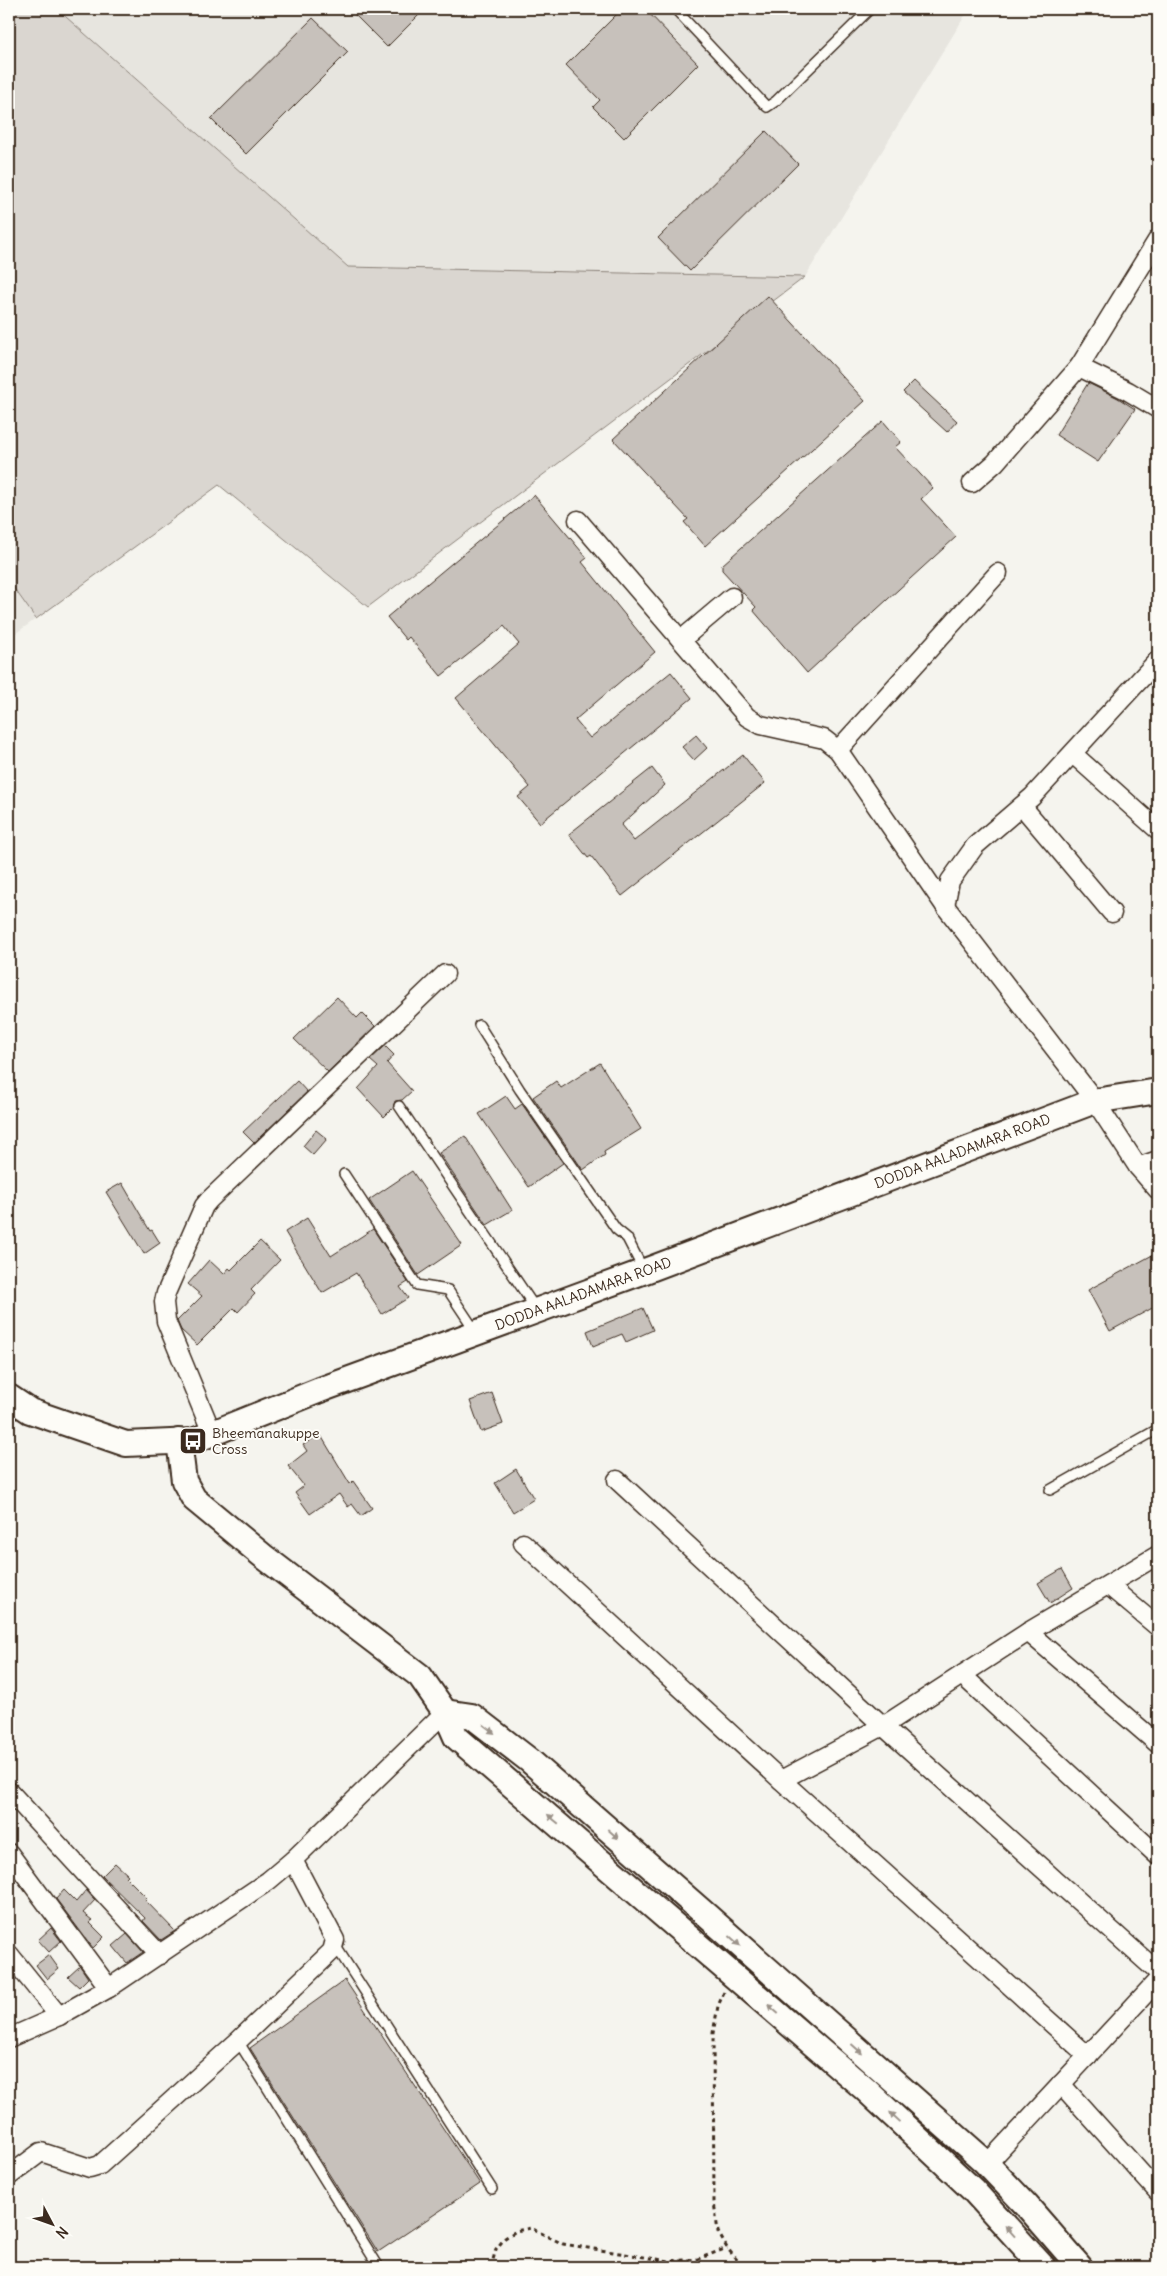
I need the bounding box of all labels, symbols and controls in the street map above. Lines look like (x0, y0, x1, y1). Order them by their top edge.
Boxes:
street label: DODDA AALADAMARA ROAD (872, 1110, 1053, 1193)
street label: DODDA AALADAMARA ROAD (492, 1253, 674, 1334)
place label: Bheemanakuppe Cross (212, 1424, 320, 1458)
bus stop icon: Bheemanakuppe Cross (178, 1426, 208, 1456)
one-way arrow (482, 1724, 495, 1735)
one-way arrow (547, 1814, 560, 1825)
one-way arrow (607, 1829, 620, 1840)
one-way arrow (729, 1936, 742, 1947)
one-way arrow (767, 2004, 779, 2015)
one-way arrow (851, 2043, 863, 2055)
one-way arrow (889, 2111, 901, 2123)
north arrow (28, 2198, 78, 2248)
text: N (52, 2223, 72, 2242)
one-way arrow (1004, 2226, 1016, 2238)

